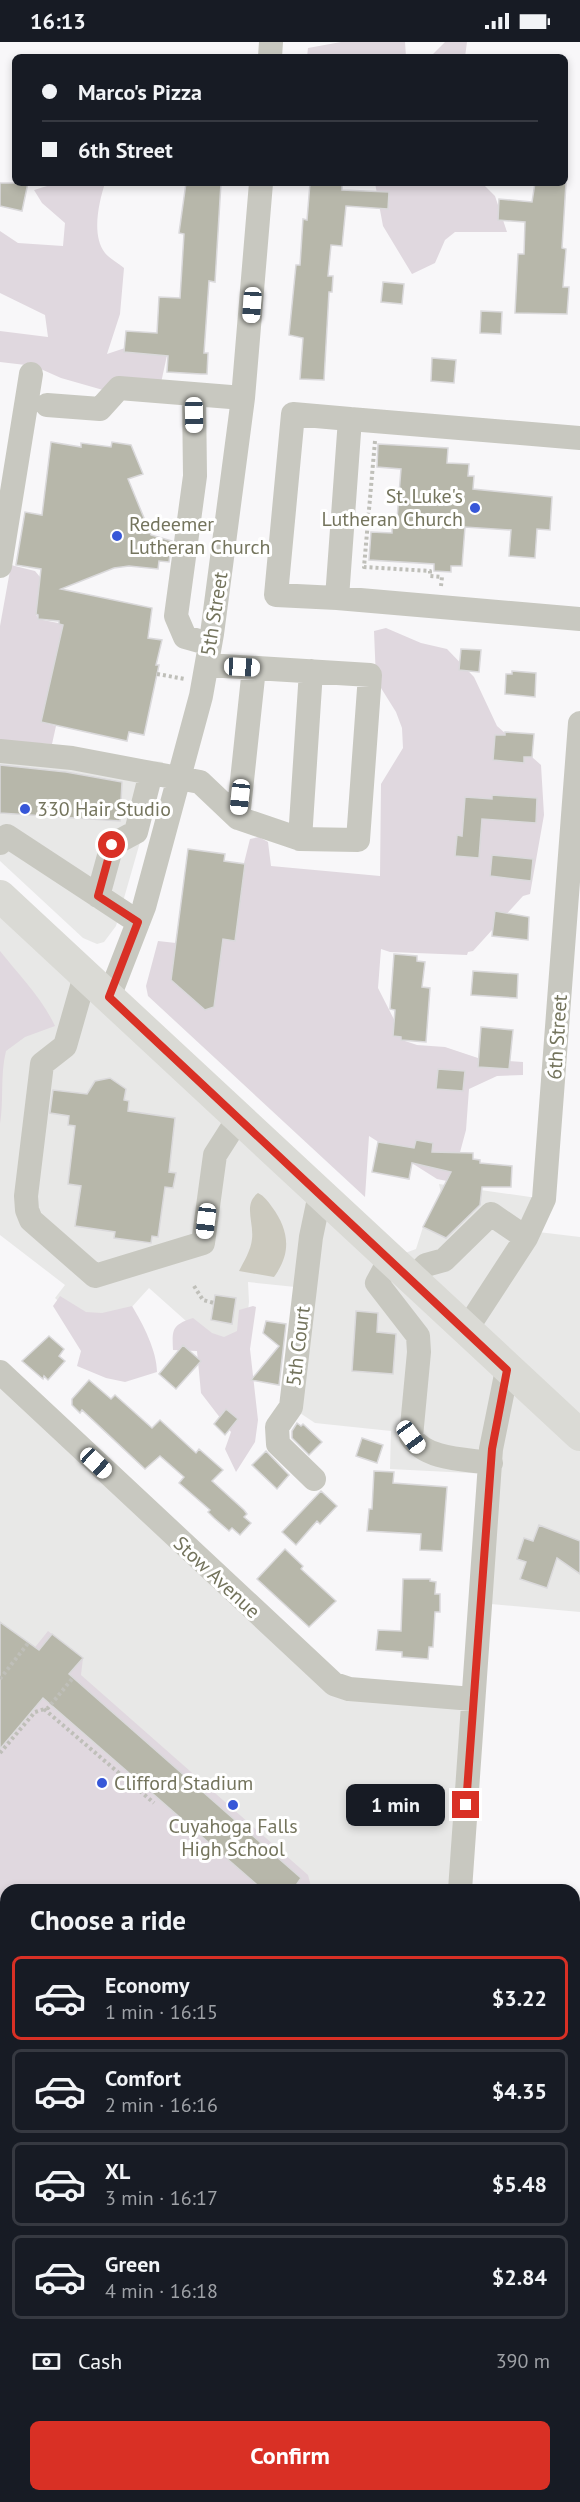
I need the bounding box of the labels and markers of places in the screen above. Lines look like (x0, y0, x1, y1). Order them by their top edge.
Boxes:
place label: St. Luke's Lutheran Church (322, 483, 463, 532)
marker: St. Luke's Lutheran Church (468, 501, 482, 515)
place label: Redeemer Lutheran Church (129, 511, 271, 560)
marker: Redeemer Lutheran Church (110, 529, 124, 543)
place label: 330 Hair Studio (37, 796, 171, 822)
marker: 330 Hair Studio (18, 802, 32, 816)
place label: Clifford Stadium (114, 1770, 253, 1796)
marker: Clifford Stadium (95, 1776, 109, 1790)
marker: Cuyahoga Falls High School (226, 1798, 240, 1812)
place label: Cuyahoga Falls High School (168, 1813, 298, 1862)

